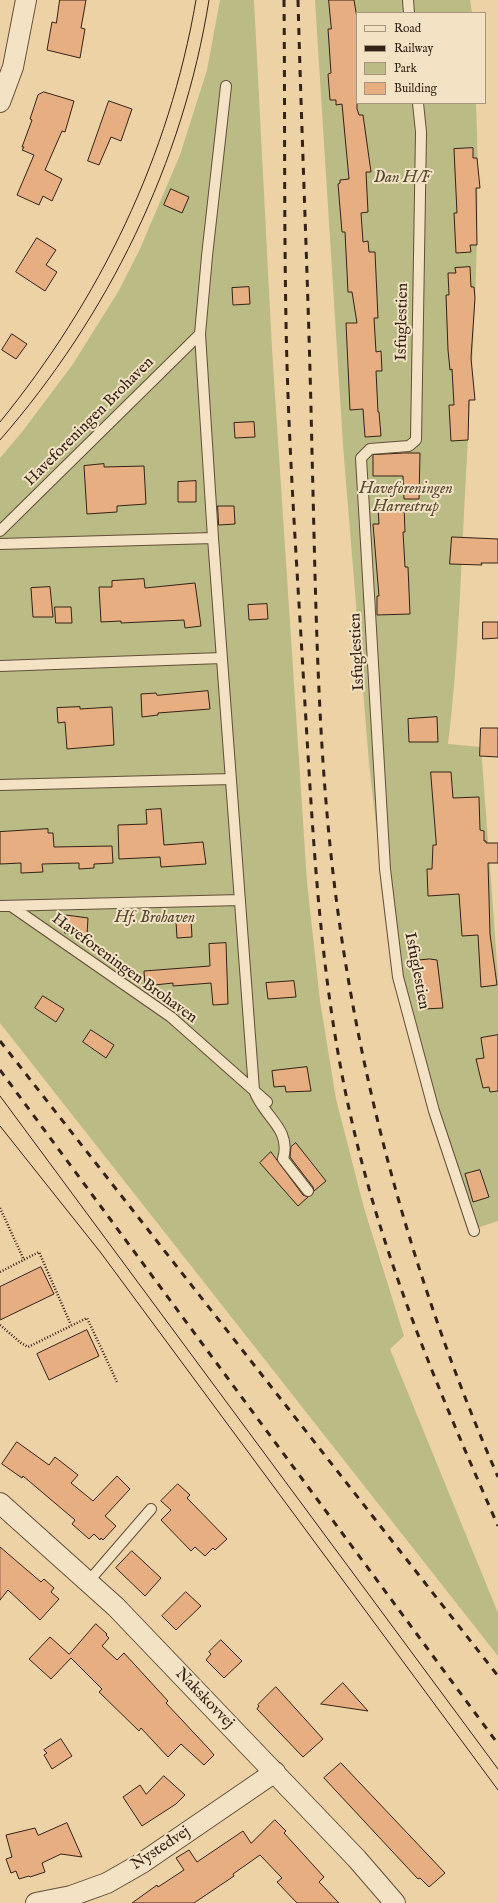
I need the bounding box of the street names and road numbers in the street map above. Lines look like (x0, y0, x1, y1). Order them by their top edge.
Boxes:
street label: Isfuglestien (393, 283, 413, 361)
street label: Haveforeningen Brohaven (21, 353, 159, 491)
street label: Isfuglestien (346, 612, 370, 692)
street label: Haveforeningen Brohaven (48, 910, 200, 1028)
street label: Isfuglestien (399, 931, 433, 1011)
street label: Nakskovvej (170, 1665, 238, 1733)
street label: Nystedvej (128, 1823, 194, 1875)

